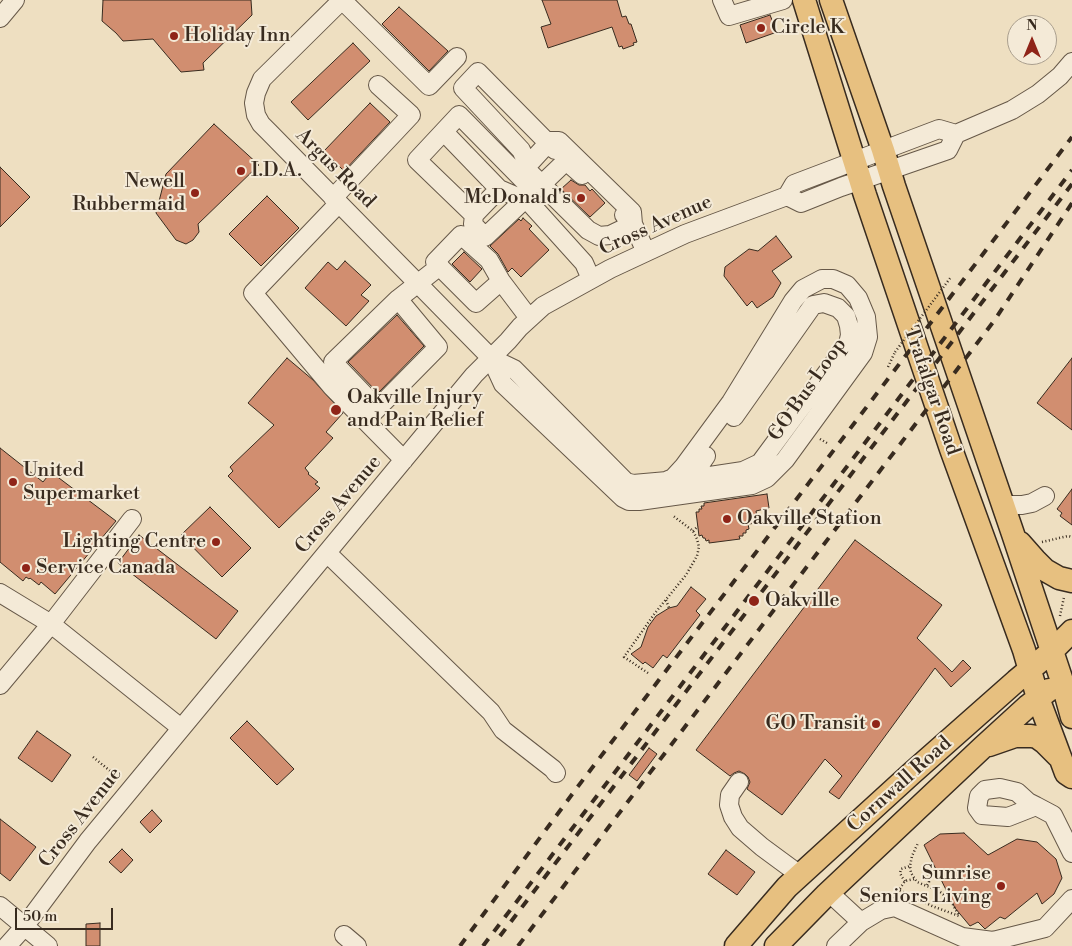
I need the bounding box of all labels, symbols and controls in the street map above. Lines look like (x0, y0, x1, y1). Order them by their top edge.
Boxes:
north arrow (1007, 15, 1057, 65)
place label: Circle K (771, 16, 844, 40)
text: N (1026, 17, 1038, 35)
marker: Circle K (755, 22, 767, 34)
place label: Holiday Inn (184, 24, 290, 48)
marker: Holiday Inn (168, 30, 180, 42)
street label: Argus Road (290, 124, 380, 214)
place label: I.D.A. (251, 159, 302, 183)
marker: I.D.A. (235, 165, 247, 177)
place label: Newell Rubbermaid (72, 170, 185, 217)
place label: McDonald's (464, 186, 571, 210)
marker: Newell Rubbermaid (189, 187, 201, 199)
street label: Cross Avenue (596, 190, 716, 262)
marker: McDonald's (575, 192, 587, 204)
street label: Trafalgar Road (898, 323, 964, 459)
street label: GO Bus Loop (764, 334, 852, 446)
place label: Oakville Injury and Pain Relief (347, 386, 484, 433)
marker: Oakville Injury and Pain Relief (329, 403, 343, 417)
street label: Cross Avenue (291, 451, 387, 559)
place label: United Supermarket (23, 459, 140, 506)
marker: United Supermarket (7, 476, 19, 488)
place label: Oakville Station (737, 507, 882, 531)
marker: Oakville Station (721, 513, 733, 525)
place label: Lighting Centre (62, 530, 206, 554)
marker: Lighting Centre (210, 536, 222, 548)
place label: Service Canada (36, 556, 175, 580)
marker: Service Canada (20, 562, 32, 574)
place label: Oakville (765, 589, 840, 613)
marker: Oakville (747, 594, 761, 608)
place label: GO Transit (765, 712, 866, 736)
marker: GO Transit (870, 718, 882, 730)
street label: Cornwall Road (843, 732, 957, 838)
street label: Cross Avenue (34, 763, 128, 873)
place label: Sunrise Seniors Living (859, 862, 991, 909)
marker: Sunrise Seniors Living (995, 880, 1007, 892)
scale bar (18, 898, 115, 930)
text: 50 m (23, 907, 57, 926)

